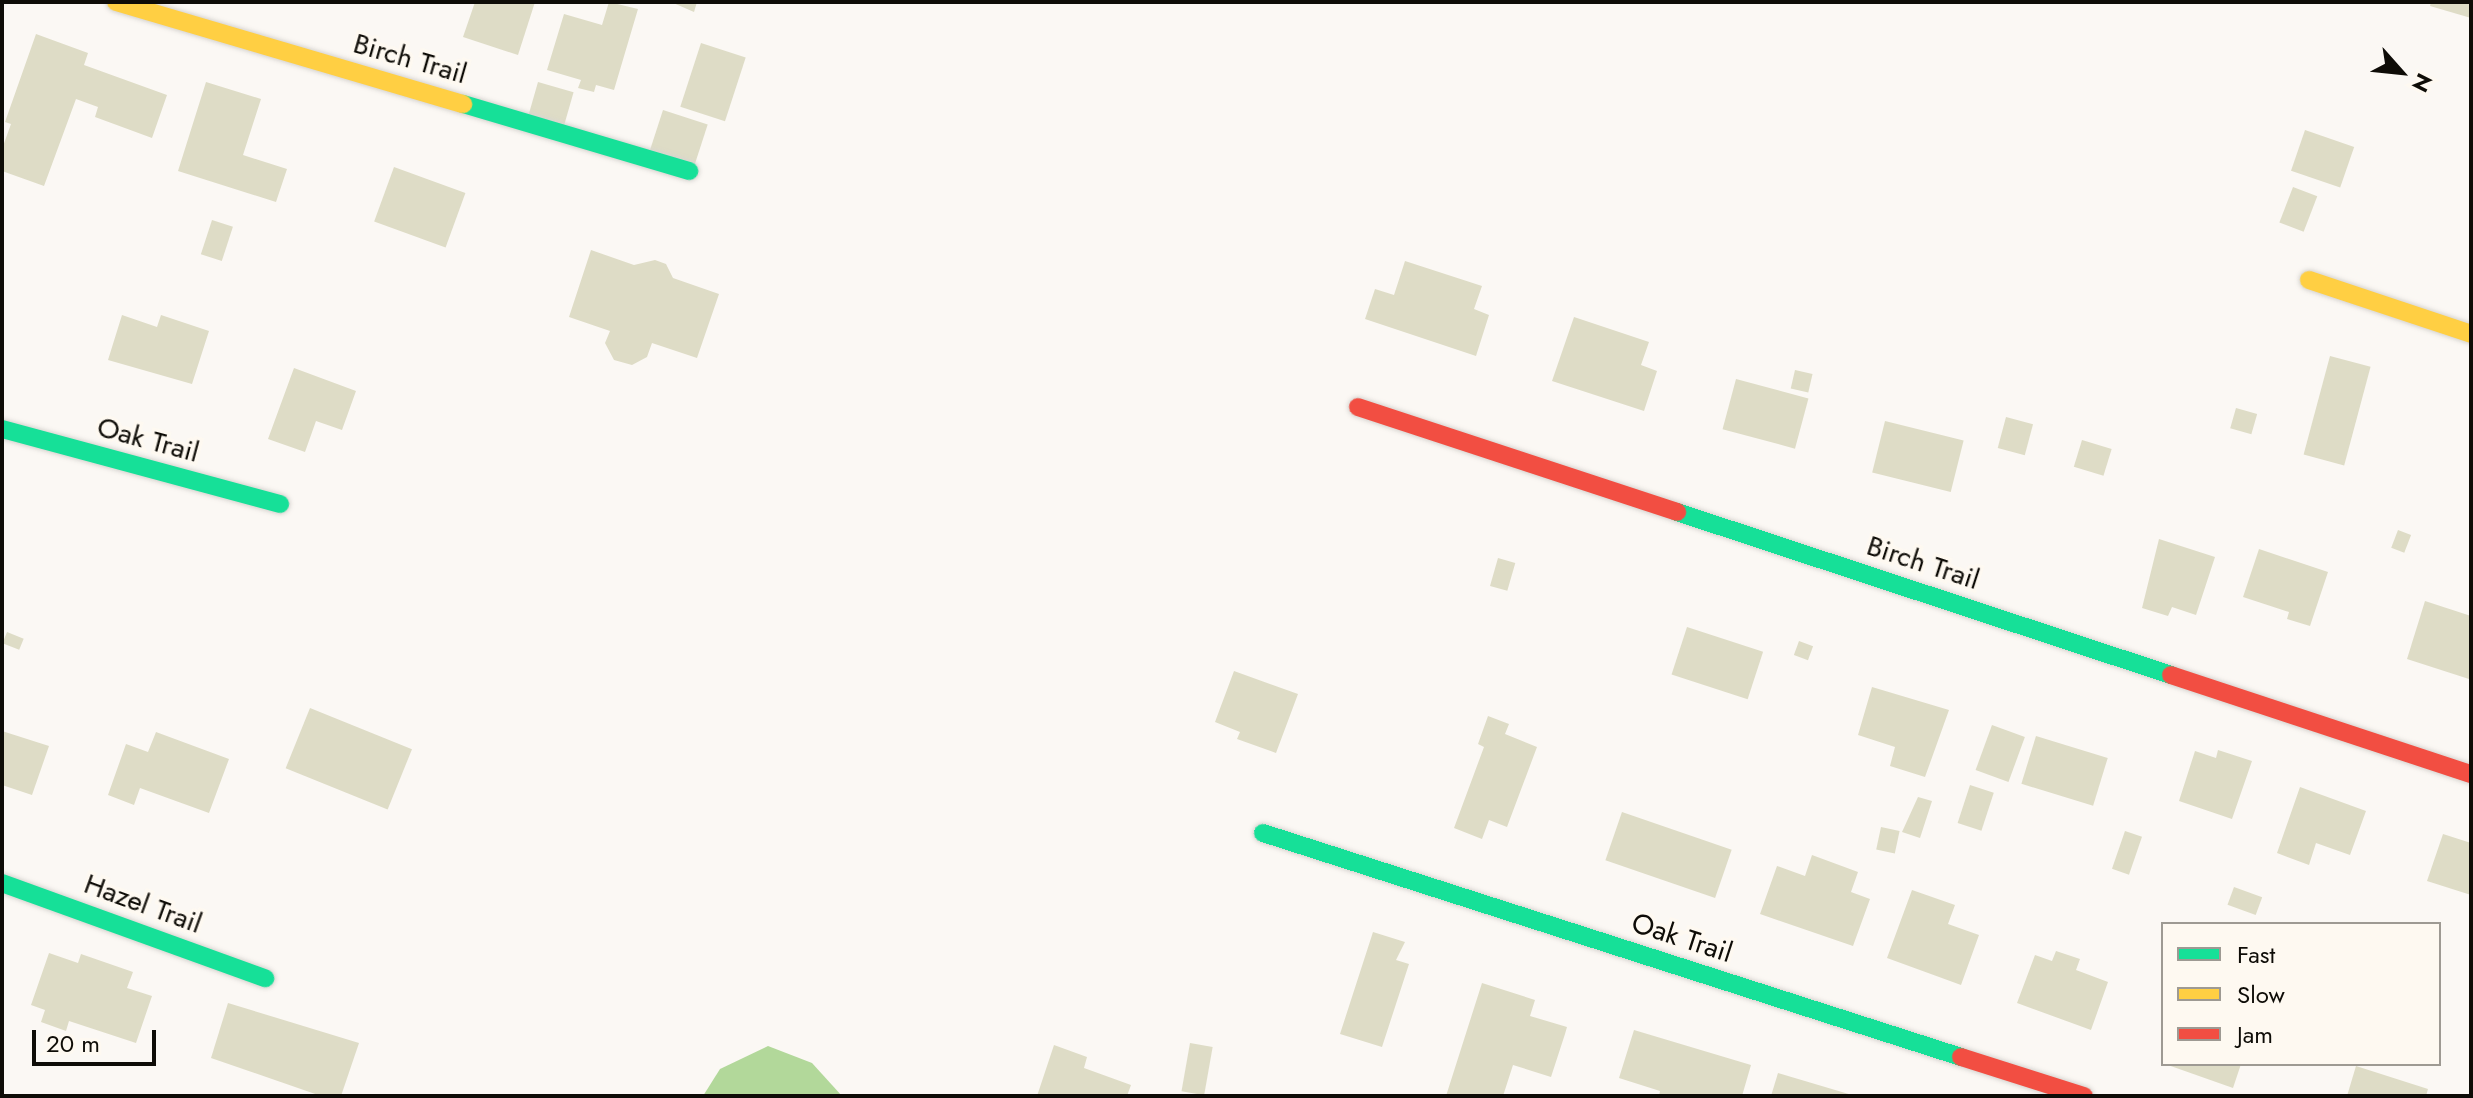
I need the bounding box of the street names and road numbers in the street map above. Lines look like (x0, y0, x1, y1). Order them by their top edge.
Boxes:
street label: Birch Trail (350, 27, 470, 91)
street label: Oak Trail (93, 410, 203, 470)
street label: Birch Trail (1863, 529, 1983, 597)
street label: Hazel Trail (80, 867, 206, 941)
street label: Oak Trail (1627, 906, 1737, 970)

